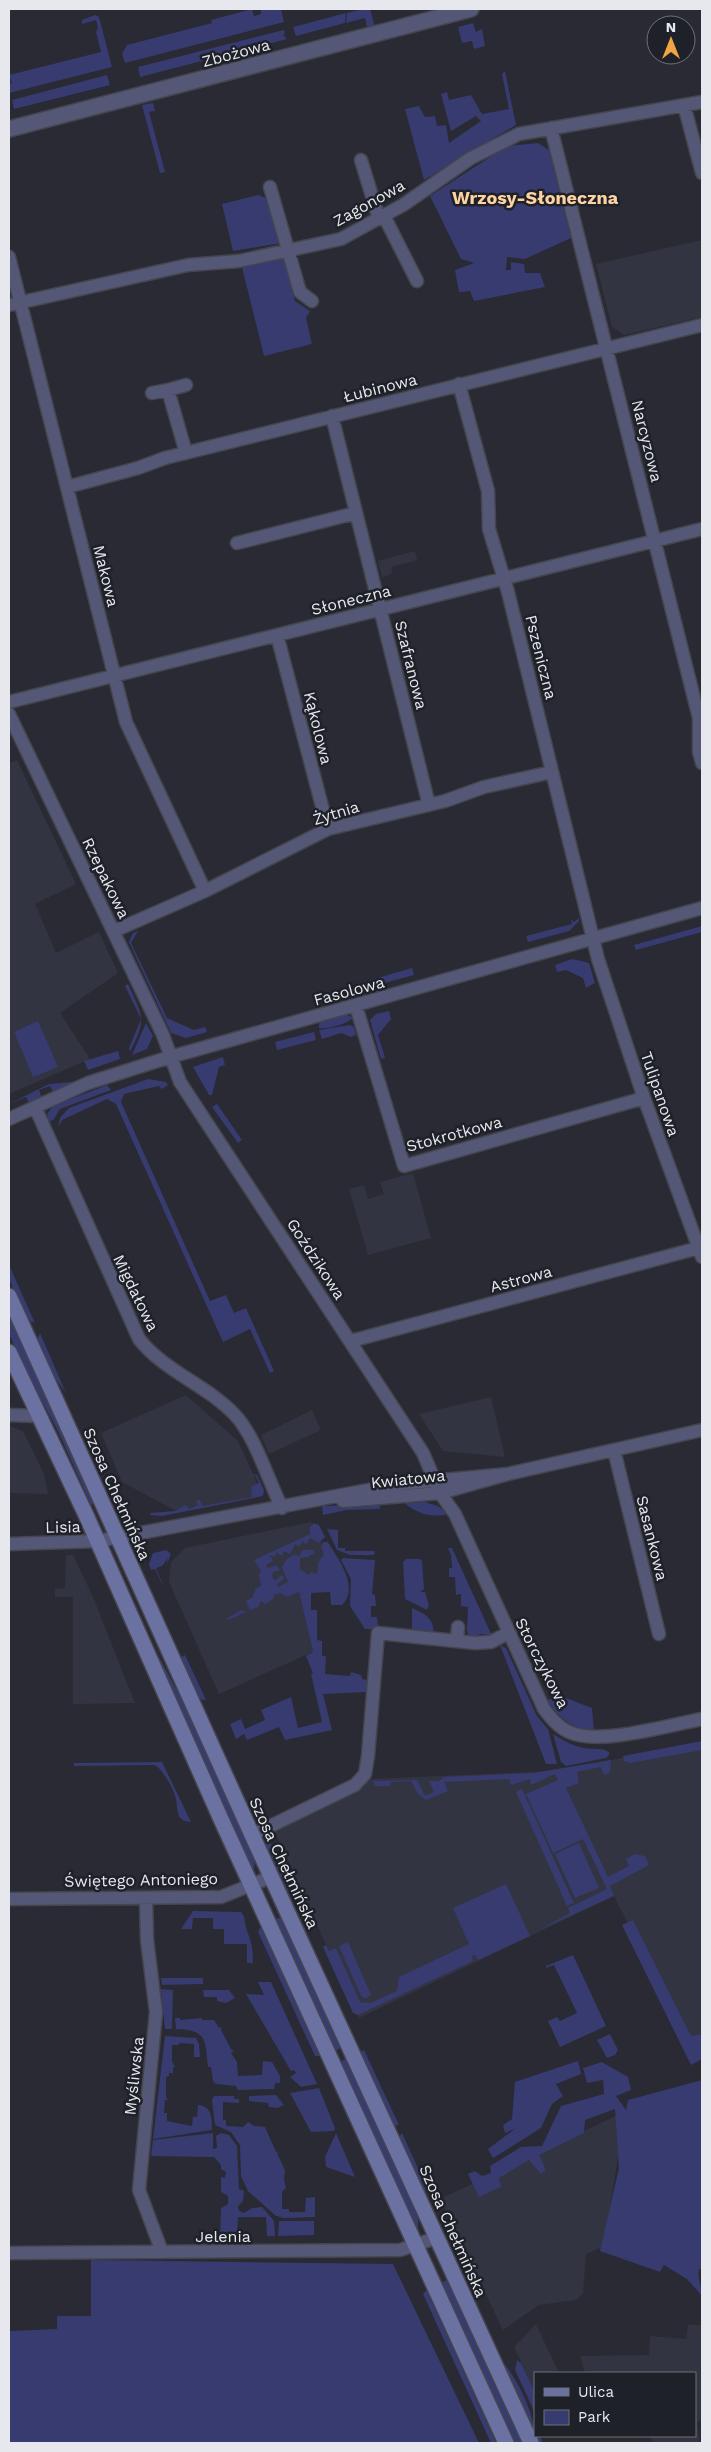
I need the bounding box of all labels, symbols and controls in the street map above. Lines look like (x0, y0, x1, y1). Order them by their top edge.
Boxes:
north arrow (646, 15, 696, 65)
text: N (666, 19, 676, 35)
street label: Zbożowa (200, 35, 272, 71)
street label: Zagonowa (330, 176, 408, 230)
district label: Wrzosy-Słoneczna (452, 187, 619, 208)
street label: Łubinowa (341, 370, 419, 406)
street label: Narcyzowa (628, 398, 666, 484)
street label: Makowa (89, 543, 123, 609)
street label: Słoneczna (309, 581, 393, 619)
street label: Pszeniczna (521, 613, 561, 701)
street label: Szafranowa (391, 619, 431, 711)
street label: Kąkolowa (300, 690, 336, 766)
street label: Żytnia (311, 797, 361, 829)
street label: Rzepakowa (78, 834, 134, 922)
street label: Fasolowa (312, 972, 386, 1010)
street label: Tulipanowa (637, 1049, 683, 1139)
street label: Stokrotkowa (404, 1112, 504, 1156)
street label: Goździkowa (283, 1215, 349, 1303)
street label: Migdałowa (109, 1252, 163, 1334)
street label: Astrowa (488, 1262, 554, 1296)
street label: Szosa Chełmińska (79, 1425, 155, 1563)
street label: Kwiatowa (370, 1466, 446, 1492)
street label: Sasankowa (632, 1494, 672, 1582)
street label: Lisia (45, 1517, 81, 1537)
street label: Storczykowa (511, 1615, 573, 1711)
street label: Szosa Chełmińska (245, 1794, 323, 1932)
street label: Świętego Antoniego (64, 1869, 218, 1891)
street label: Myśliwska (120, 2036, 148, 2116)
street label: Szosa Chełmińska (415, 2162, 491, 2300)
street label: Jelenia (195, 2227, 251, 2246)
legend (534, 2372, 696, 2437)
text: Ulica (578, 2383, 615, 2401)
text: Park (578, 2408, 611, 2426)

